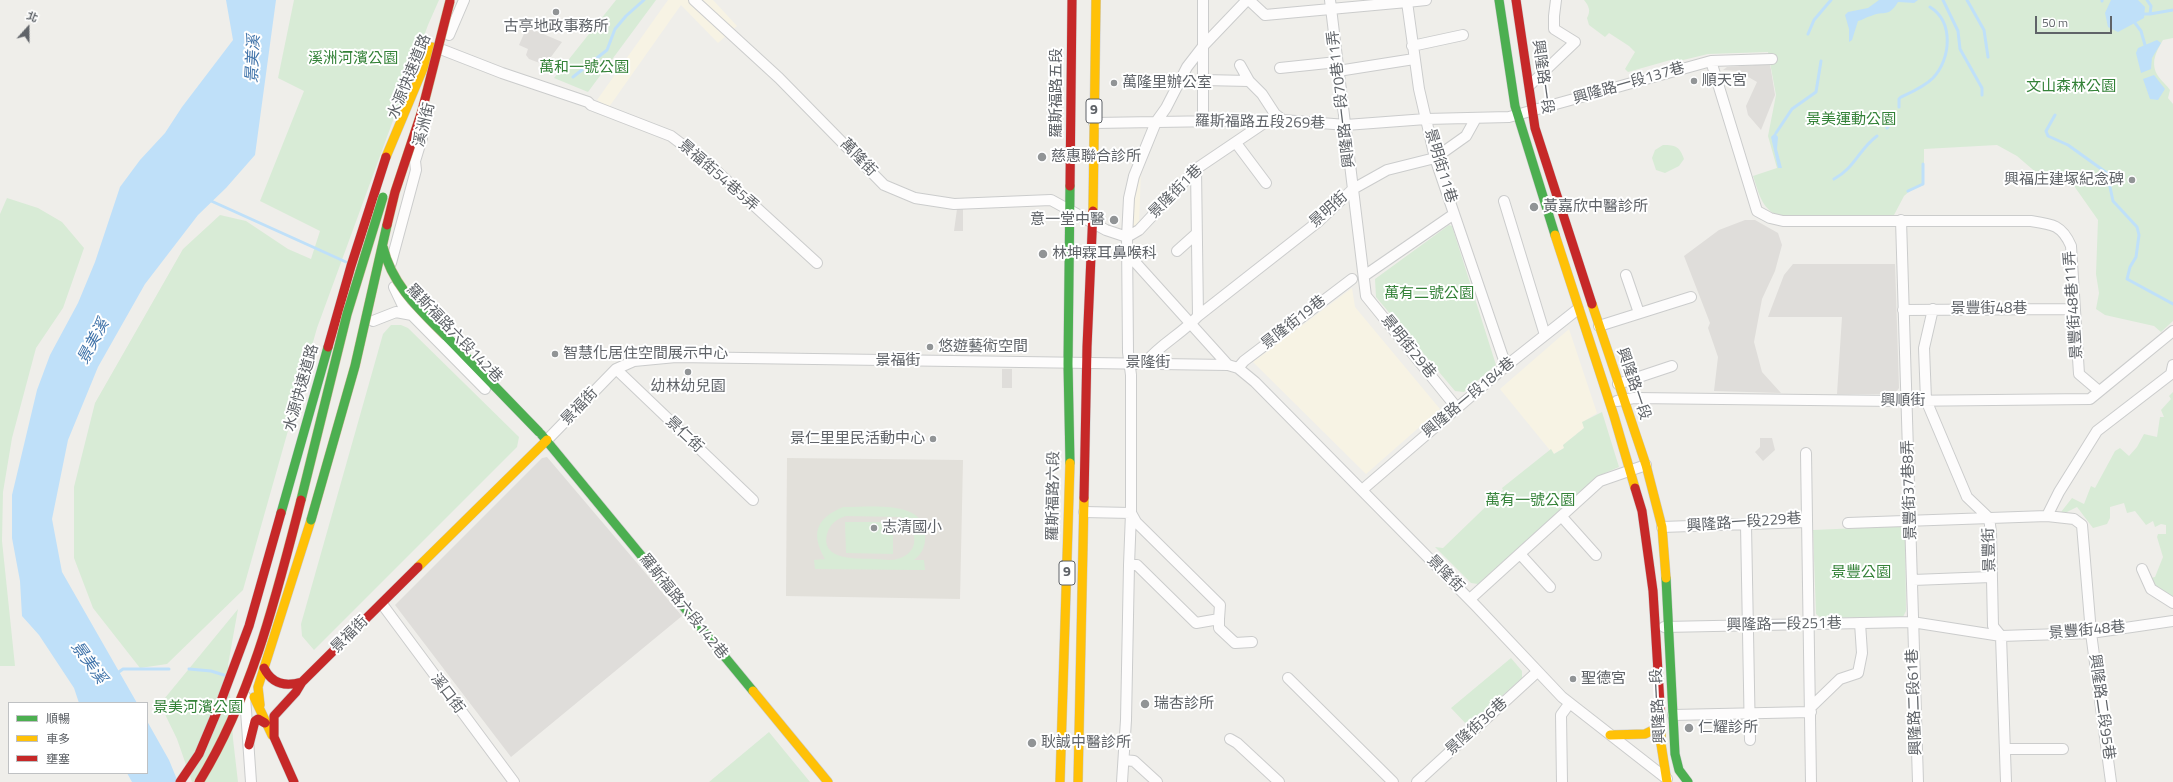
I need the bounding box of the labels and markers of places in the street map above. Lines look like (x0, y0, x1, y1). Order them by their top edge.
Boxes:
marker: 古亭地政事務所 (551, 7, 561, 17)
place label: 古亭地政事務所 (504, 18, 608, 36)
place label: 順天宮 (1702, 72, 1747, 90)
place label: 萬隆里辦公室 (1122, 74, 1212, 92)
marker: 順天宮 (1689, 76, 1699, 86)
marker: 萬隆里辦公室 (1109, 78, 1119, 88)
place label: 慈惠聯合診所 (1051, 148, 1141, 166)
marker: 慈惠聯合診所 (1036, 151, 1048, 163)
place label: 興福庄建塚紀念碑 (2004, 171, 2124, 189)
marker: 興福庄建塚紀念碑 (2127, 175, 2137, 185)
place label: 黃嘉欣中醫診所 (1543, 198, 1648, 216)
marker: 黃嘉欣中醫診所 (1528, 201, 1540, 213)
place label: 意一堂中醫 (1030, 211, 1105, 229)
marker: 意一堂中醫 (1108, 214, 1120, 226)
place label: 林坤霖耳鼻喉科 (1052, 245, 1157, 263)
marker: 林坤霖耳鼻喉科 (1037, 248, 1049, 260)
place label: 悠遊藝術空間 (938, 338, 1028, 356)
marker: 悠遊藝術空間 (925, 342, 935, 352)
place label: 智慧化居住空間展示中心 (563, 345, 728, 363)
marker: 智慧化居住空間展示中心 (550, 349, 560, 359)
marker: 幼林幼兒園 (683, 367, 693, 377)
place label: 幼林幼兒園 (651, 378, 725, 396)
place label: 景仁里里民活動中心 (790, 430, 925, 448)
marker: 景仁里里民活動中心 (928, 434, 938, 444)
place label: 志清國小 (882, 519, 942, 537)
marker: 志清國小 (869, 523, 879, 533)
place label: 聖德宮 (1581, 670, 1626, 688)
marker: 聖德宮 (1568, 674, 1578, 684)
place label: 瑞杏診所 (1154, 695, 1214, 713)
marker: 瑞杏診所 (1139, 698, 1151, 710)
place label: 仁耀診所 (1698, 719, 1758, 737)
marker: 仁耀診所 (1683, 722, 1695, 734)
place label: 耿誠中醫診所 (1041, 734, 1131, 752)
marker: 耿誠中醫診所 (1026, 737, 1038, 749)

